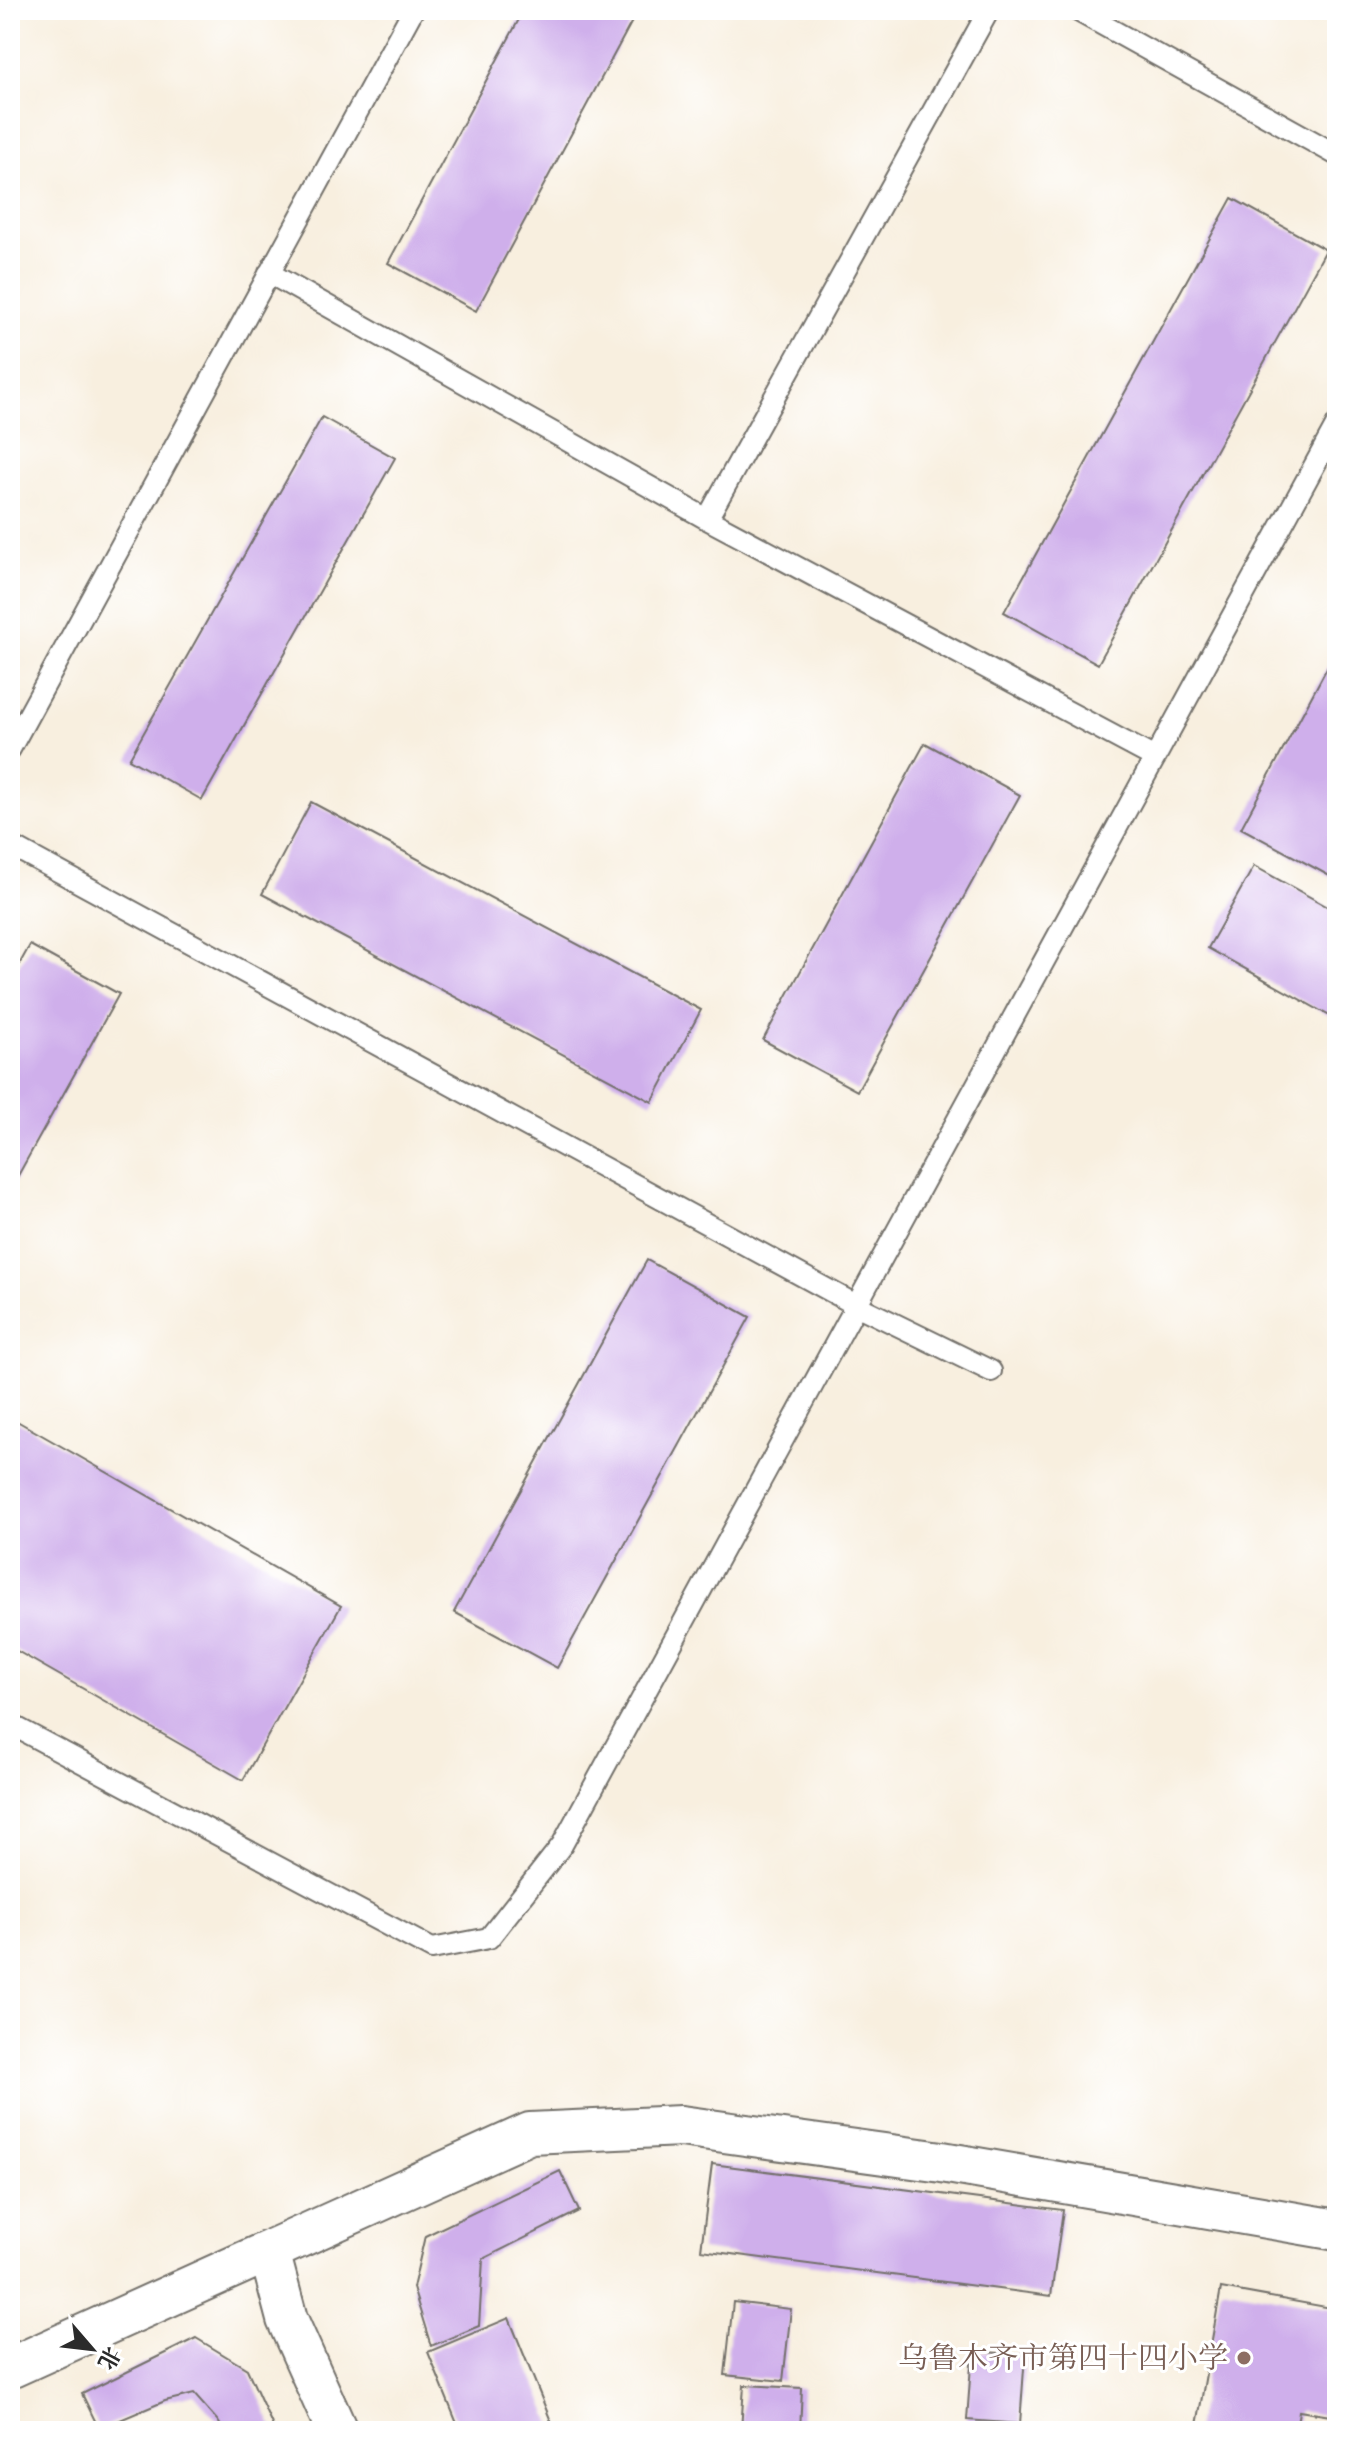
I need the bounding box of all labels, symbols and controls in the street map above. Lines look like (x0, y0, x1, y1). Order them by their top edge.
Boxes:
north arrow (52, 2309, 132, 2389)
place label: 乌鲁木齐市第四十四小学 (898, 2338, 1228, 2378)
text: 北 (90, 2341, 127, 2375)
marker: 乌鲁木齐市第四十四小学 (1235, 2349, 1253, 2367)

